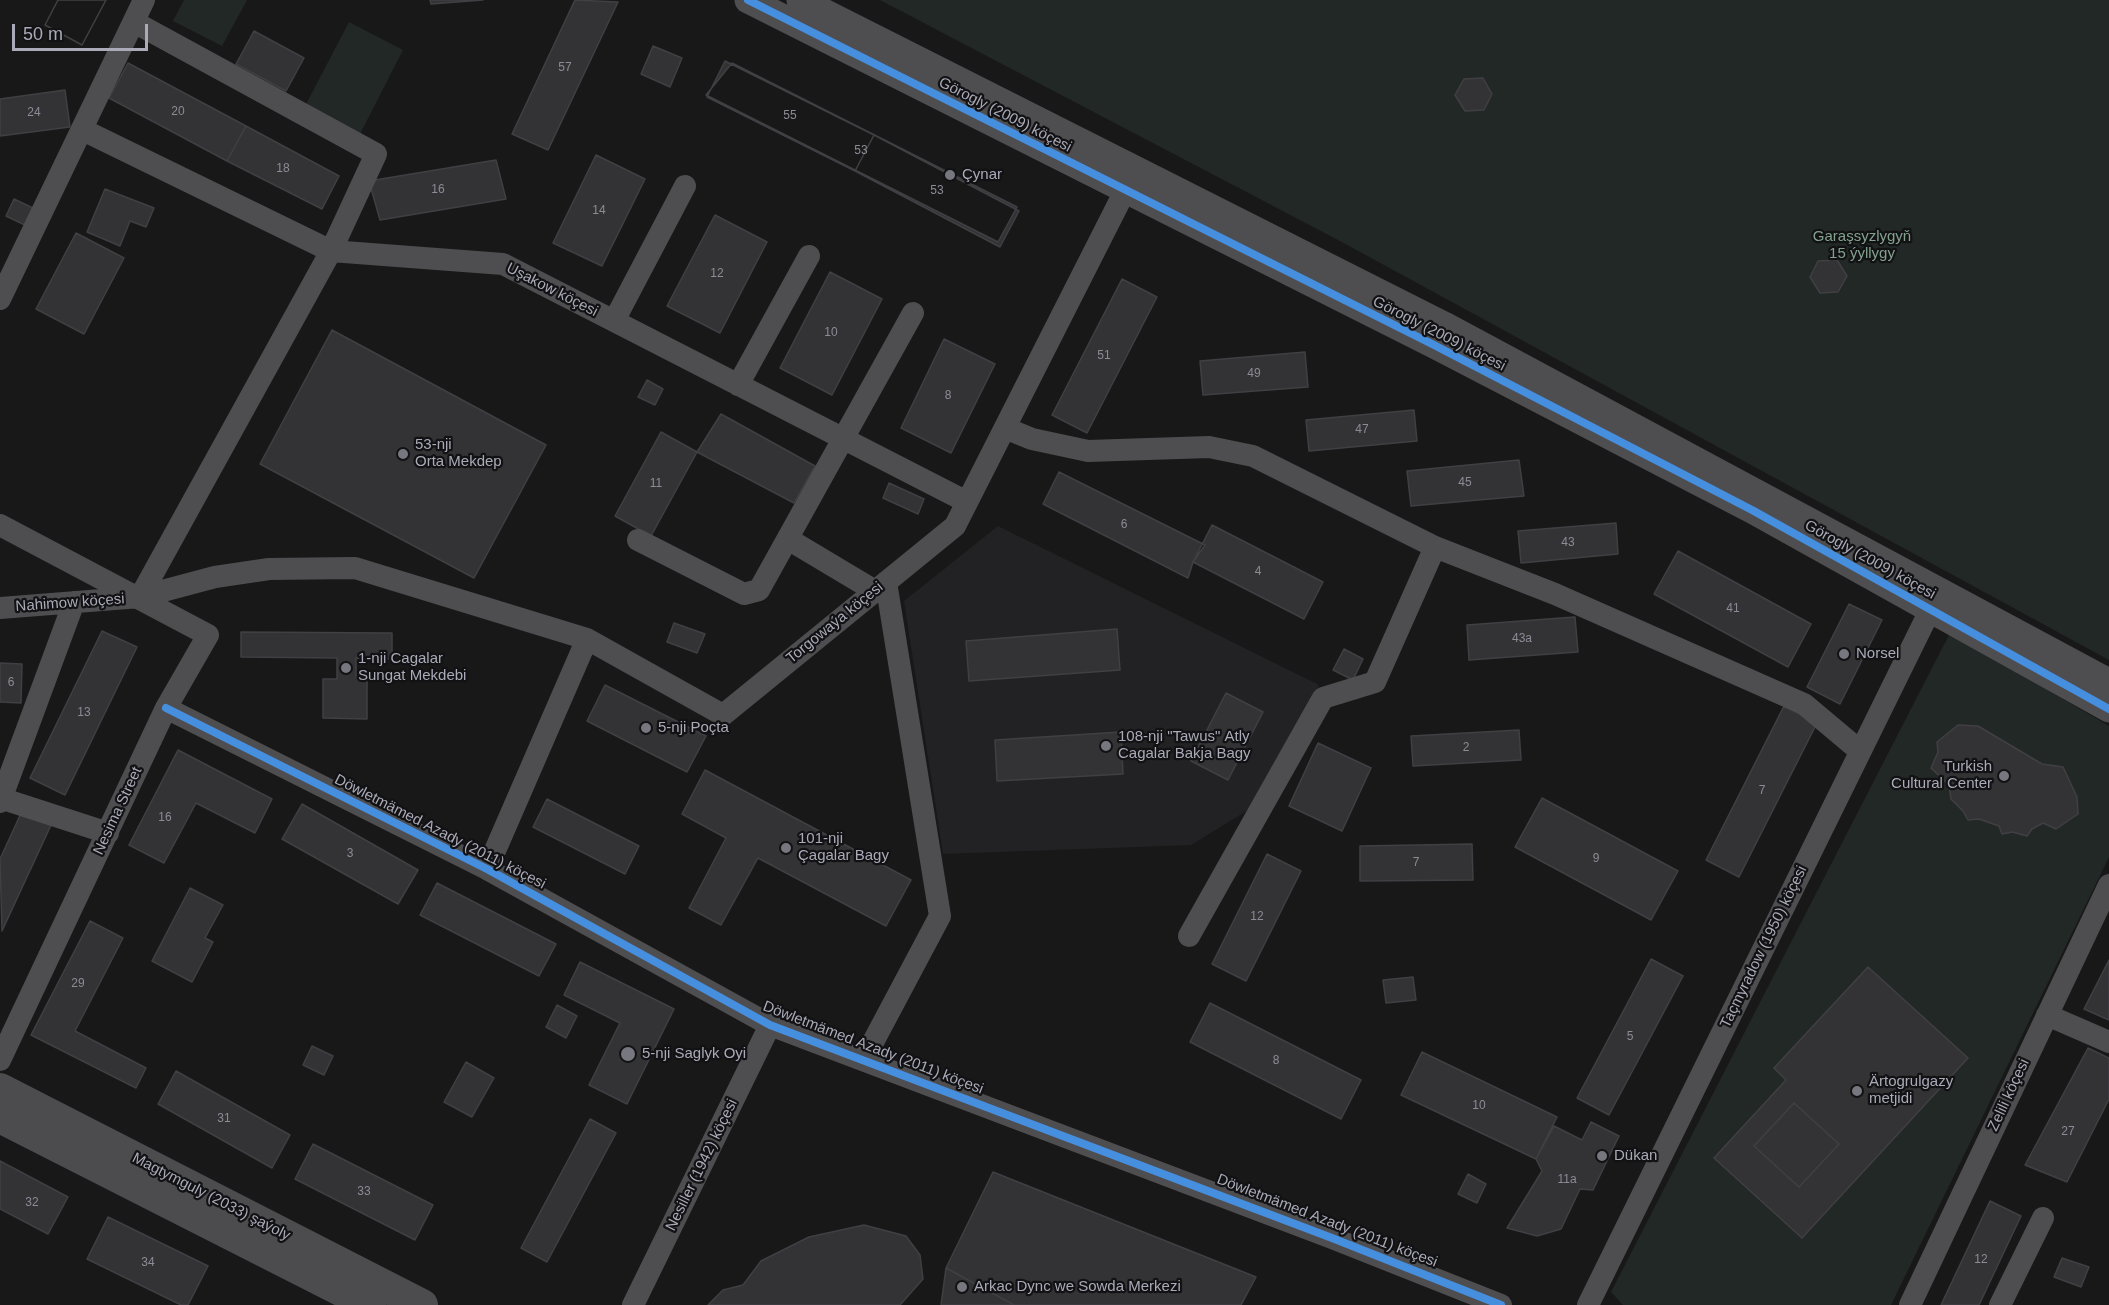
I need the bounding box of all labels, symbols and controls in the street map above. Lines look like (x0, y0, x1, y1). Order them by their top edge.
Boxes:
scale bar (15, 12, 152, 50)
text: 50 m (23, 24, 63, 44)
house number: 57 (558, 61, 572, 75)
street label: Görogly (2009) köçesi (936, 74, 1074, 156)
house number: 20 (171, 105, 185, 119)
house number: 24 (27, 106, 41, 120)
house number: 55 (783, 109, 797, 123)
house number: 53 (854, 144, 868, 158)
house number: 18 (276, 162, 290, 176)
place label: Çynar (962, 166, 1002, 184)
marker: Çynar (943, 168, 957, 182)
house number: 16 (431, 183, 445, 197)
house number: 53 (930, 184, 944, 198)
house number: 14 (592, 204, 606, 218)
park label: Garaşsyzlygyň 15 ýyllygy (1813, 228, 1911, 263)
street label: Uşakow köçesi (503, 259, 601, 321)
house number: 12 (710, 267, 724, 281)
street label: Görogly (2009) köçesi (1370, 293, 1508, 375)
house number: 10 (824, 326, 838, 340)
house number: 51 (1097, 349, 1111, 363)
house number: 49 (1247, 367, 1261, 381)
house number: 8 (945, 389, 951, 403)
house number: 47 (1355, 423, 1369, 437)
place label: 53-nji Orta Mekdep (415, 436, 502, 471)
marker: 53-nji Orta Mekdep (396, 447, 410, 461)
house number: 45 (1458, 476, 1472, 490)
house number: 11 (650, 477, 662, 491)
street label: Görogly (2009) köçesi (1801, 517, 1939, 603)
house number: 6 (1121, 518, 1127, 532)
house number: 43 (1561, 536, 1575, 550)
house number: 4 (1255, 565, 1261, 579)
street label: Torgowaýa köçesi (783, 578, 887, 668)
street label: Nahimow köçesi (15, 590, 125, 616)
house number: 41 (1726, 602, 1740, 616)
house number: 43a (1512, 632, 1532, 646)
place label: Norsel (1856, 645, 1899, 663)
marker: Norsel (1837, 647, 1851, 661)
place label: 1-nji Cagalar Sungat Mekdebi (358, 650, 466, 685)
marker: 1-nji Cagalar Sungat Mekdebi (339, 661, 353, 675)
house number: 6 (8, 676, 14, 690)
house number: 13 (77, 706, 91, 720)
place label: 5-nji Poçta (658, 719, 729, 737)
marker: 5-nji Poçta (639, 721, 653, 735)
place label: 108-nji "Tawus" Atly Cagalar Bakja Bagy (1118, 728, 1251, 763)
marker: 108-nji "Tawus" Atly Cagalar Bakja Bagy (1099, 739, 1113, 753)
house number: 2 (1463, 741, 1469, 755)
place label: Turkish Cultural Center (1891, 758, 1992, 793)
street label: Nesima Street (90, 764, 146, 858)
marker: Turkish Cultural Center (1997, 769, 2011, 783)
street label: Döwletmämed Azady (2011) köçesi (331, 771, 549, 893)
house number: 7 (1759, 784, 1765, 798)
house number: 16 (158, 811, 172, 825)
place label: 101-nji Çagalar Bagy (798, 830, 889, 865)
marker: 101-nji Çagalar Bagy (779, 841, 793, 855)
house number: 3 (347, 847, 353, 861)
house number: 9 (1593, 852, 1599, 866)
house number: 7 (1413, 856, 1419, 870)
street label: Taçmyradow (1950) köçesi (1717, 863, 1811, 1031)
house number: 12 (1250, 910, 1264, 924)
house number: 29 (71, 977, 85, 991)
street label: Döwletmämed Azady (2011) köçesi (760, 998, 986, 1098)
house number: 5 (1627, 1030, 1633, 1044)
marker: 5-nji Saglyk Oyi (619, 1045, 637, 1063)
place label: 5-nji Saglyk Oyi (642, 1045, 746, 1063)
house number: 8 (1273, 1054, 1279, 1068)
street label: Zelili köçesi (1984, 1056, 2034, 1134)
place label: Ärtogrulgazy metjidi (1869, 1073, 1953, 1108)
marker: Ärtogrulgazy metjidi (1850, 1084, 1864, 1098)
street label: Nesiller (1942) köçesi (662, 1096, 742, 1234)
house number: 10 (1472, 1099, 1486, 1113)
house number: 31 (217, 1112, 231, 1126)
house number: 27 (2061, 1125, 2075, 1139)
place label: Dükan (1614, 1147, 1657, 1165)
street label: Magtymguly (2033) şaýoly (129, 1149, 293, 1245)
marker: Dükan (1595, 1149, 1609, 1163)
street label: Döwletmämed Azady (2011) köçesi (1214, 1171, 1440, 1271)
house number: 11a (1557, 1173, 1577, 1187)
house number: 33 (357, 1185, 371, 1199)
house number: 32 (25, 1196, 39, 1210)
house number: 12 (1974, 1253, 1988, 1267)
house number: 34 (141, 1256, 155, 1270)
place label: Arkac Dync we Sowda Merkezi (974, 1278, 1181, 1296)
marker: Arkac Dync we Sowda Merkezi (955, 1280, 969, 1294)

